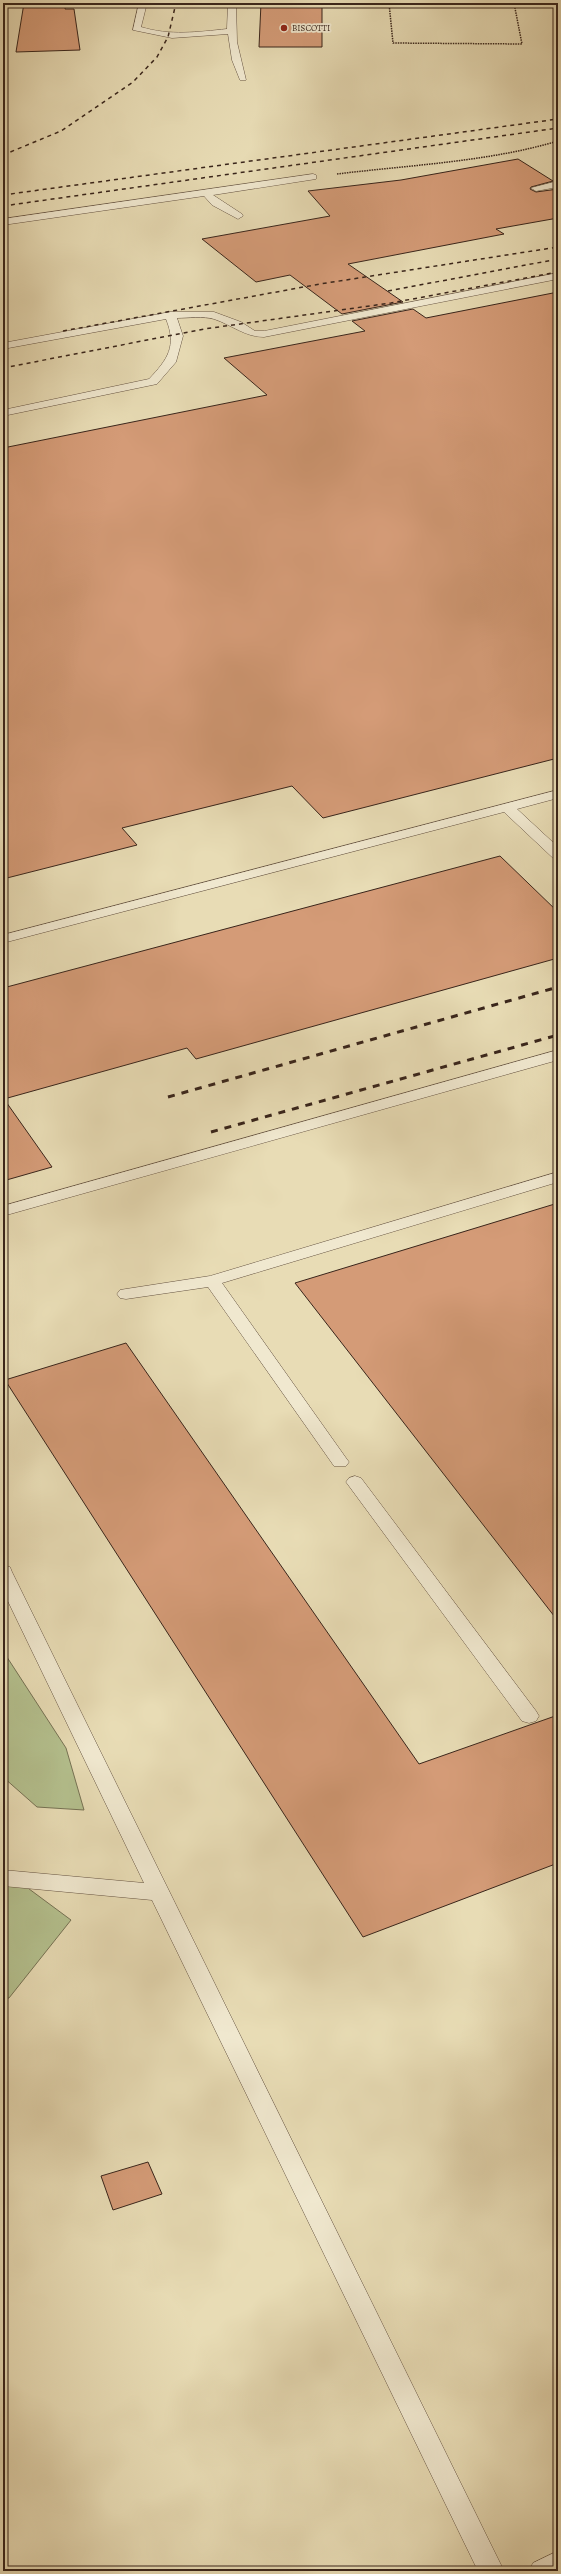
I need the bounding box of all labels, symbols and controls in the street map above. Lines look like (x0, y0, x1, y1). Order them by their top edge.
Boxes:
place label: BISCOTTI (292, 22, 330, 34)
marker: BISCOTTI (279, 23, 289, 33)

